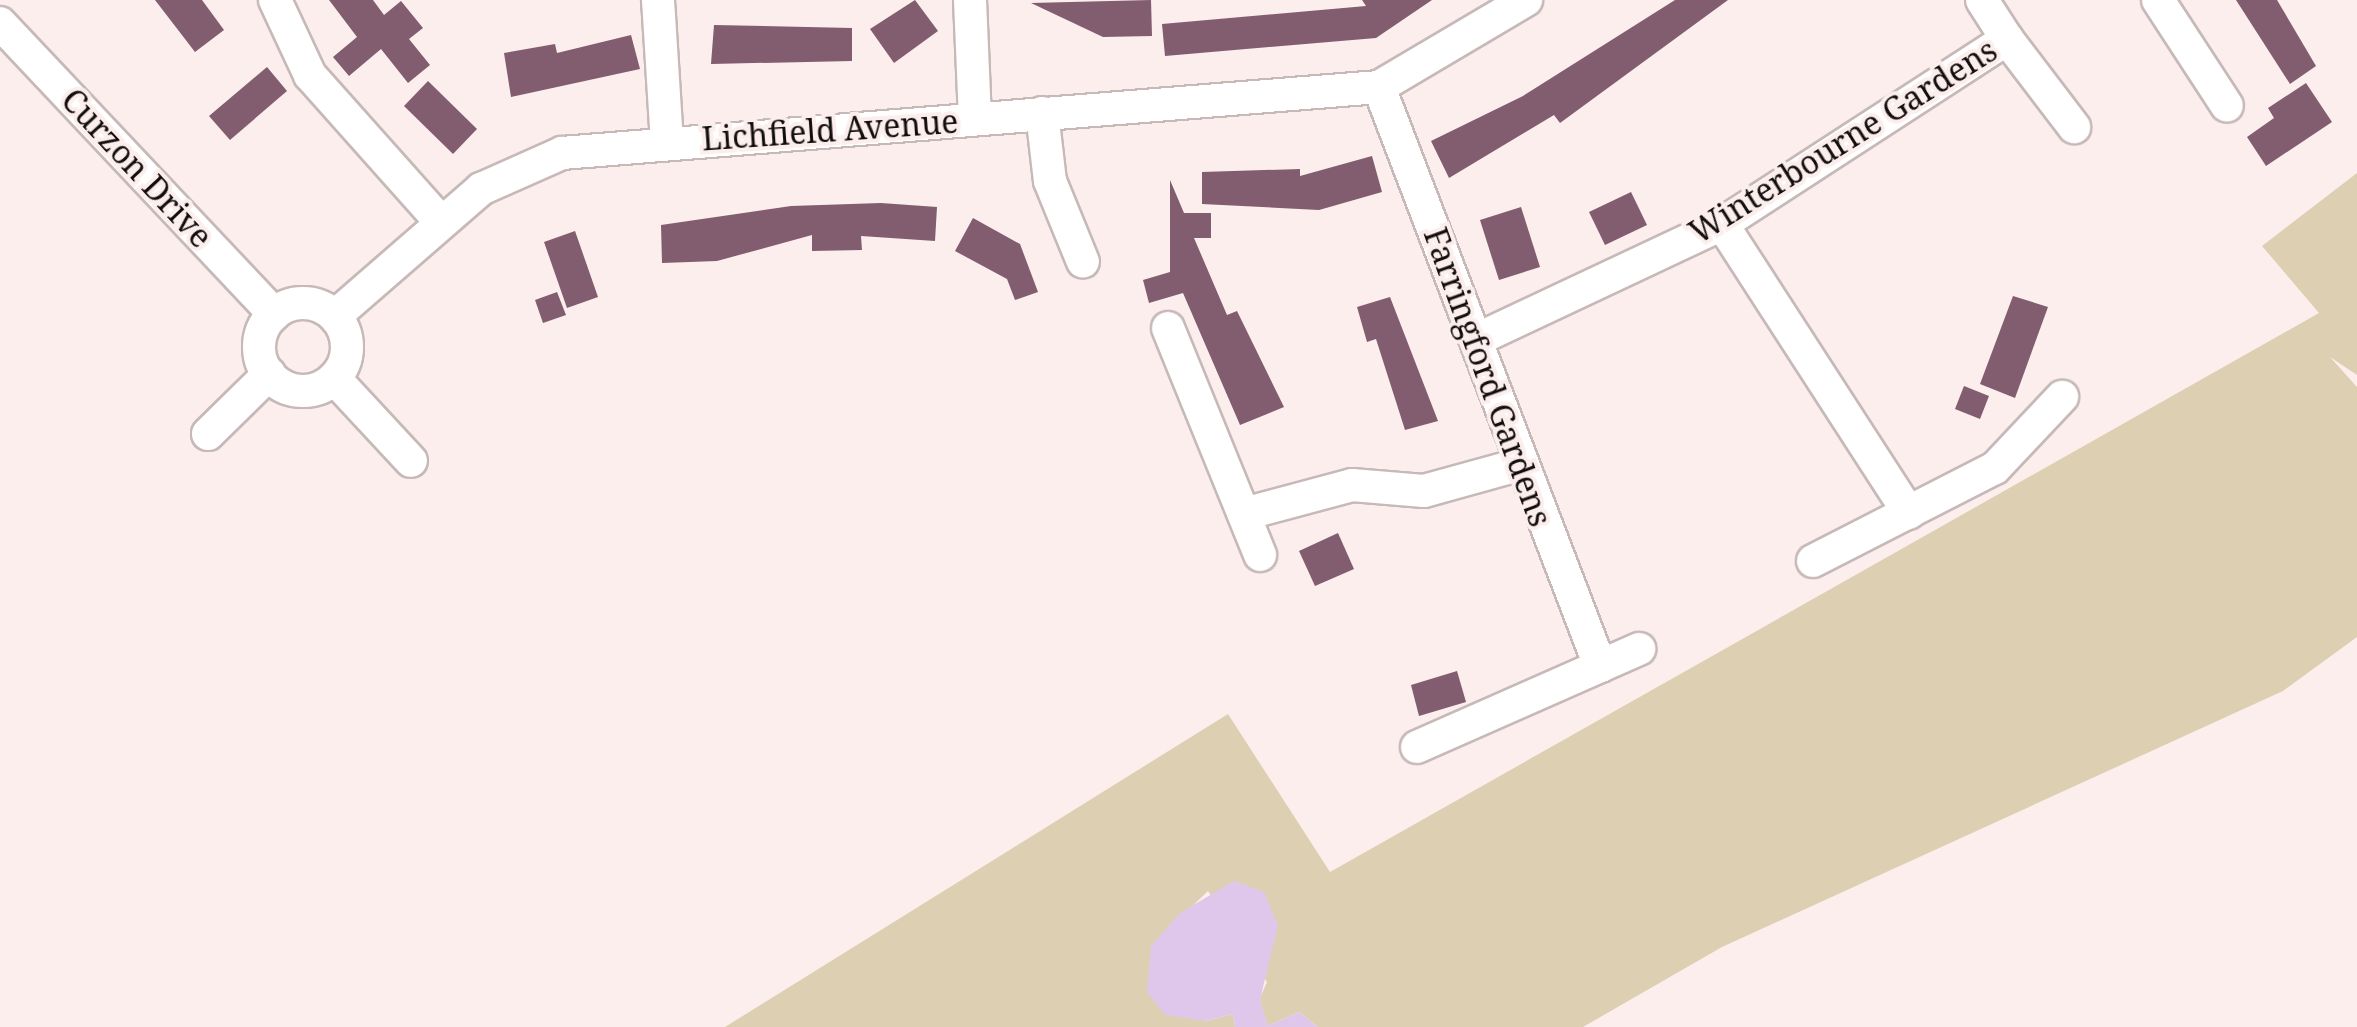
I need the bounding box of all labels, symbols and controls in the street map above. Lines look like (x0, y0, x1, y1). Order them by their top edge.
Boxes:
street label: Winterbourne Gardens (1682, 31, 2004, 251)
street label: Curzon Drive (54, 81, 220, 255)
street label: Lichfield Avenue (701, 102, 959, 158)
street label: Farringford Gardens (1416, 222, 1560, 532)

